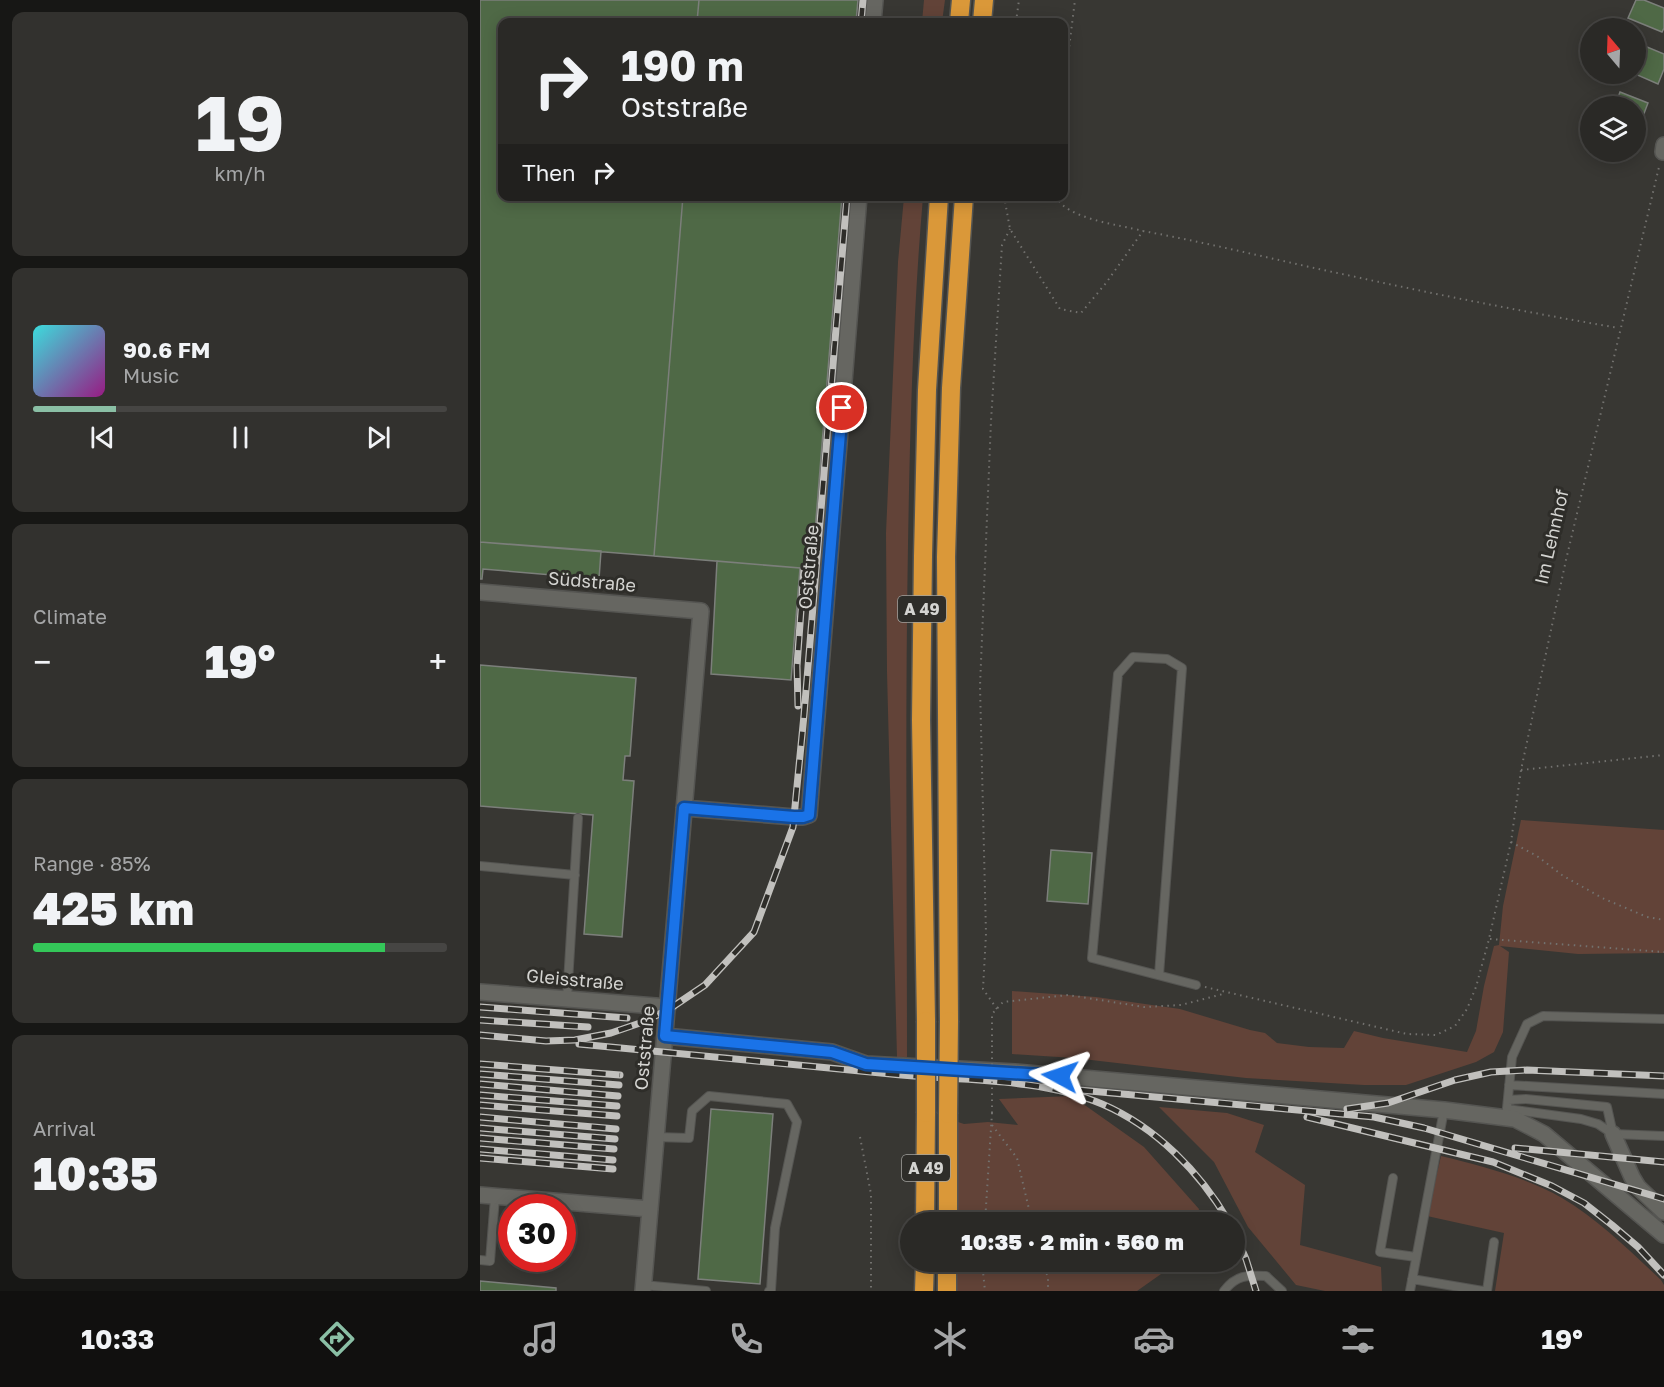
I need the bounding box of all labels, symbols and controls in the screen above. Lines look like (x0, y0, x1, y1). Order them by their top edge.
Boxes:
north arrow (1580, 18, 1646, 84)
map controls (1580, 18, 1646, 162)
text: 190 m (621, 40, 744, 90)
icon: right (522, 42, 600, 120)
text: 19 (195, 75, 285, 168)
text: Oststraße (621, 91, 748, 123)
button: layers (1580, 96, 1646, 162)
icon: right (587, 156, 620, 189)
text: Then (522, 159, 575, 186)
text: km/h (215, 161, 265, 185)
text: 90.6 FM (123, 336, 210, 363)
text: Music (123, 363, 179, 387)
pin (816, 382, 867, 433)
icon: arrive (825, 391, 858, 424)
icon: previous (86, 421, 119, 454)
icon: pause (224, 421, 257, 454)
icon: next (362, 421, 395, 454)
street label: Im Lehnhof (1529, 487, 1573, 587)
street label: Oststraße (793, 524, 823, 610)
street label: Südstraße (547, 566, 637, 596)
road number: A 49 (898, 596, 946, 622)
text: Climate (33, 604, 107, 628)
text: 19° (205, 634, 275, 688)
text: − (33, 642, 51, 681)
text: + (429, 642, 447, 681)
text: Range · 85% (33, 851, 151, 875)
text: 425 km (33, 881, 194, 935)
street label: Gleisstraße (525, 964, 625, 994)
street label: Oststraße (629, 1005, 659, 1091)
position arrow (1028, 1044, 1092, 1108)
text: Arrival (33, 1116, 96, 1140)
text: 10:35 (33, 1146, 158, 1200)
road number: A 49 (902, 1155, 950, 1181)
speed limit sign: 30 (498, 1194, 576, 1272)
text: 10:35 · 2 min · 560 m (961, 1228, 1184, 1255)
icon: directions (316, 1318, 358, 1360)
icon: music (520, 1318, 562, 1360)
icon: phone (725, 1318, 767, 1360)
icon: climate (929, 1318, 971, 1360)
icon: car (1133, 1318, 1175, 1360)
icon: filters (1337, 1318, 1379, 1360)
text: 10:33 (81, 1323, 154, 1355)
text: 19° (1541, 1323, 1583, 1355)

